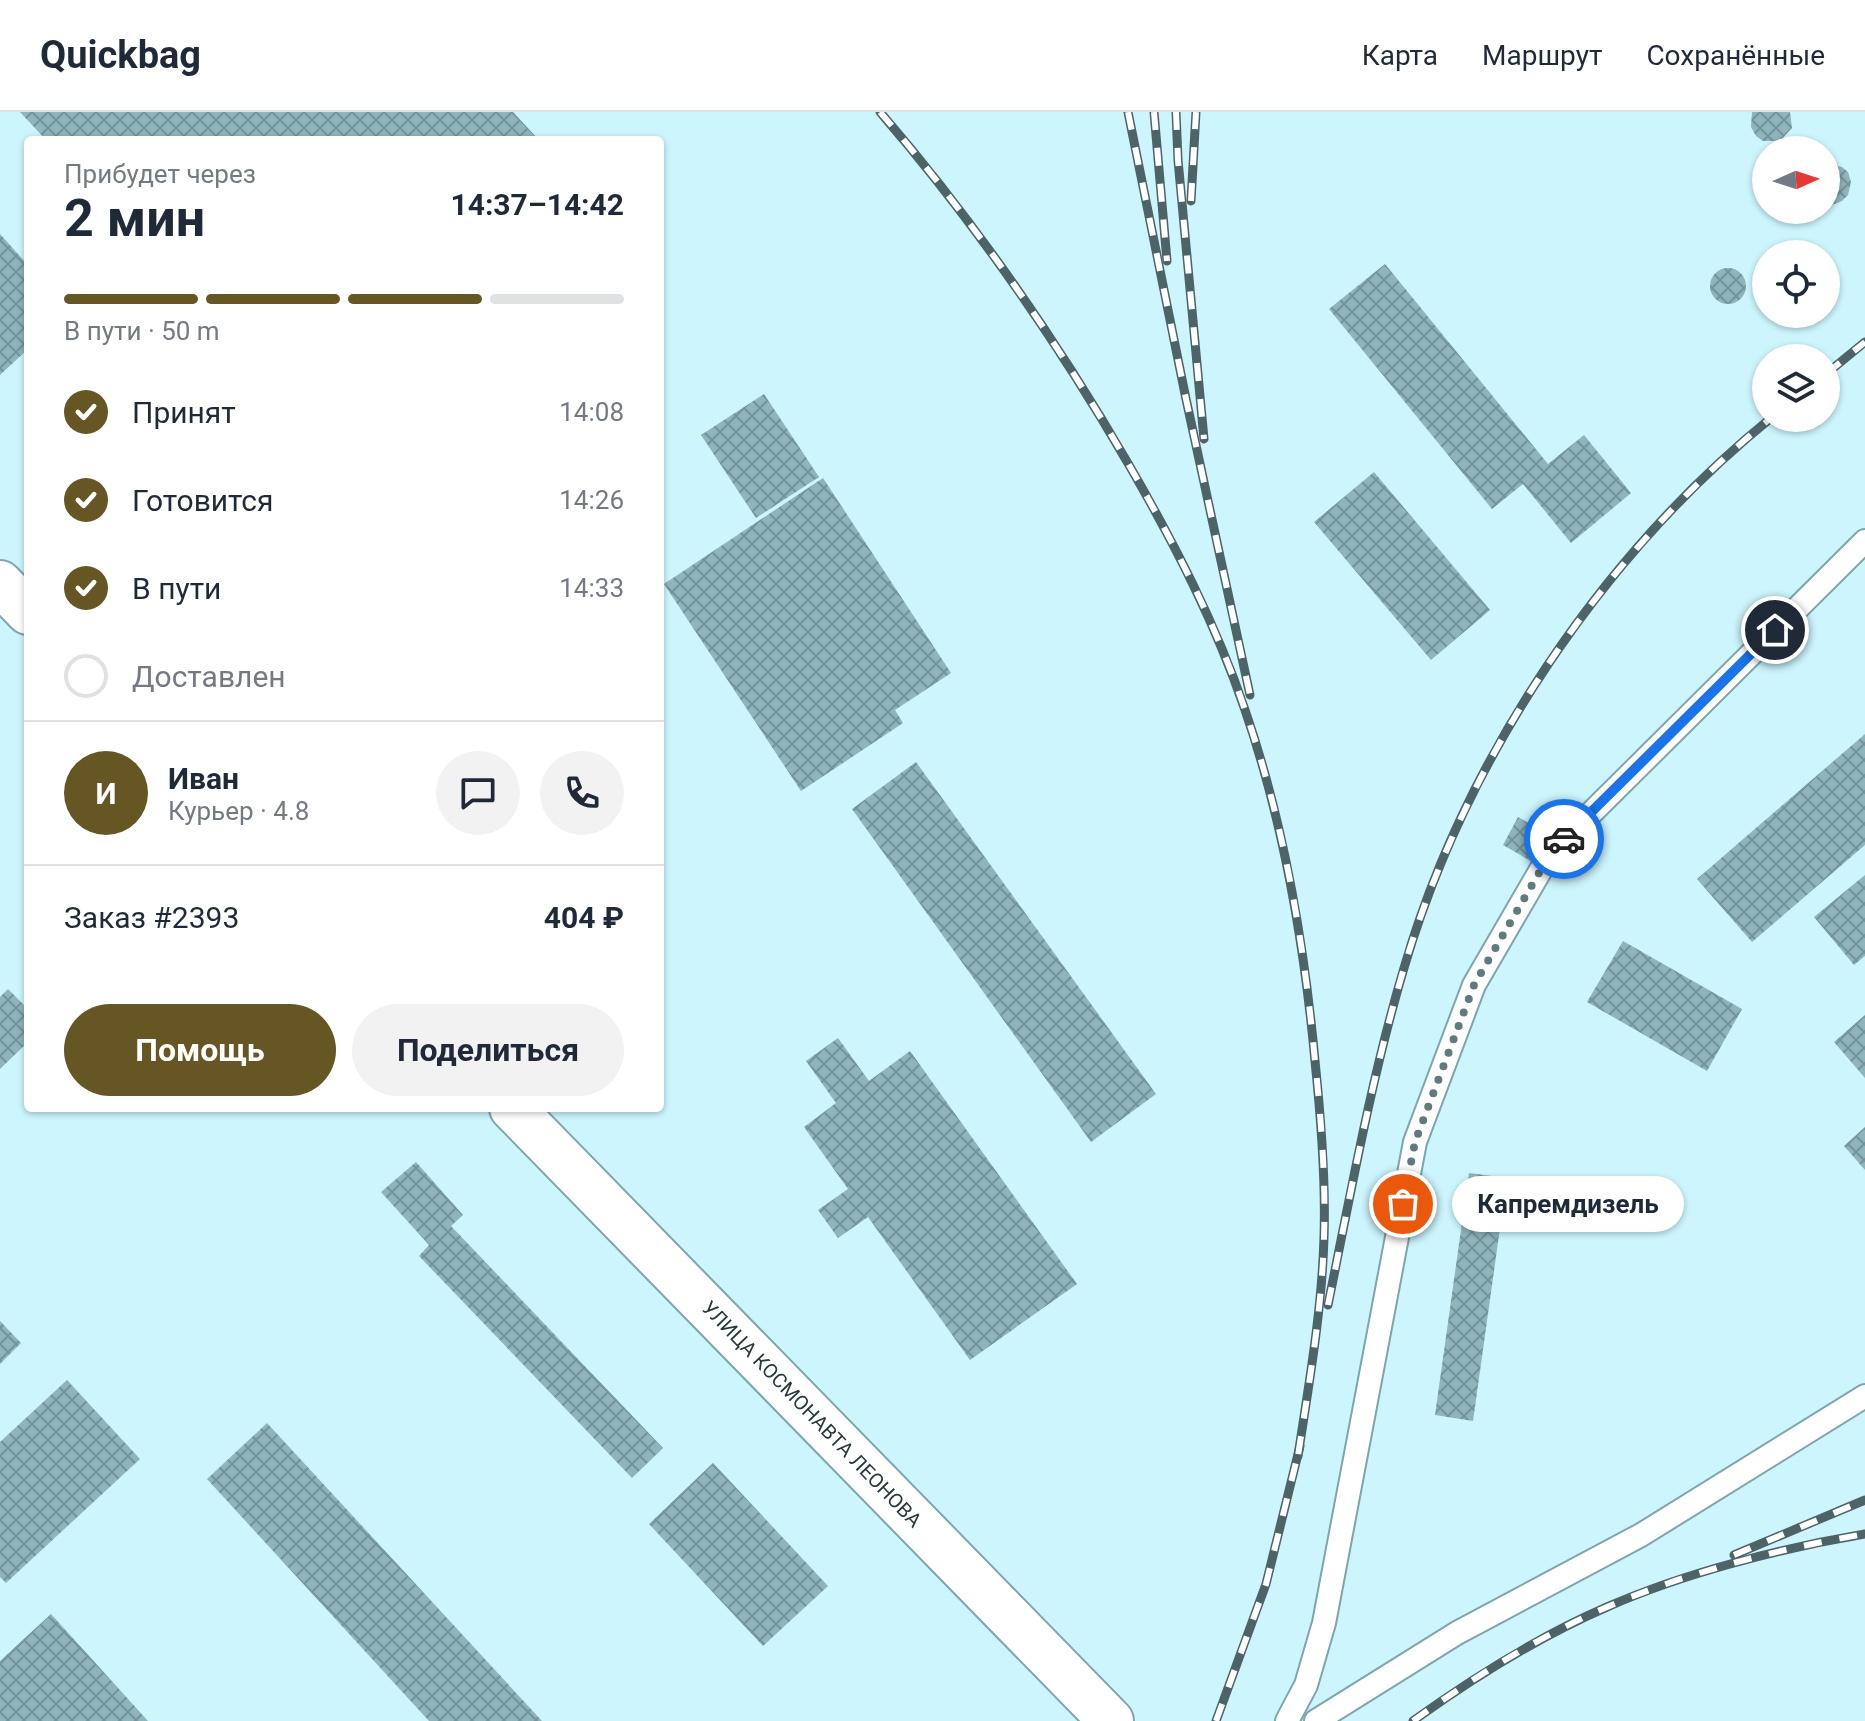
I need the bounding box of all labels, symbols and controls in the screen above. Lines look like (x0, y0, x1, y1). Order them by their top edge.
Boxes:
text: Quickbag (40, 33, 201, 77)
text: Карта (1362, 39, 1438, 72)
text: Маршрут (1482, 39, 1602, 72)
text: Сохранённые (1646, 39, 1825, 72)
north arrow (1752, 136, 1840, 224)
map controls (1752, 136, 1840, 432)
text: Прибудет через (64, 159, 256, 189)
text: 14:37–14:42 (450, 187, 624, 222)
text: 2 мин (64, 188, 205, 249)
button: locate (1752, 240, 1840, 328)
text: В пути · 50 m (64, 316, 220, 346)
button: layers (1752, 344, 1840, 432)
icon: check (64, 390, 108, 434)
text: Принят (132, 395, 236, 430)
text: 14:08 (559, 397, 624, 427)
icon: check (64, 478, 108, 522)
text: Готовится (132, 483, 274, 518)
text: 14:26 (559, 485, 624, 515)
icon: check (64, 566, 108, 610)
text: В пути (132, 571, 221, 606)
text: 14:33 (559, 573, 624, 603)
pin (1741, 596, 1809, 664)
icon: home (1753, 608, 1797, 652)
text: Доставлен (132, 659, 286, 694)
button: chat (436, 751, 520, 835)
button: phone (540, 751, 624, 835)
text: Иван (168, 761, 239, 796)
text: И (96, 776, 117, 811)
text: Курьер · 4.8 (168, 796, 309, 826)
courier (1524, 799, 1604, 879)
icon: car (1542, 817, 1586, 861)
text: Заказ #2393 (64, 900, 239, 935)
text: 404 ₽ (544, 900, 624, 935)
button: Помощь (64, 1004, 336, 1096)
button: Поделиться (352, 1004, 624, 1096)
pin (1369, 1170, 1437, 1238)
callout: Капремдизель (1451, 1176, 1683, 1232)
icon: bag (1381, 1182, 1425, 1226)
text: Капремдизель (1477, 1189, 1659, 1219)
street label: УЛИЦА КОСМОНАВТА ЛЕОНОВА (697, 1296, 927, 1532)

